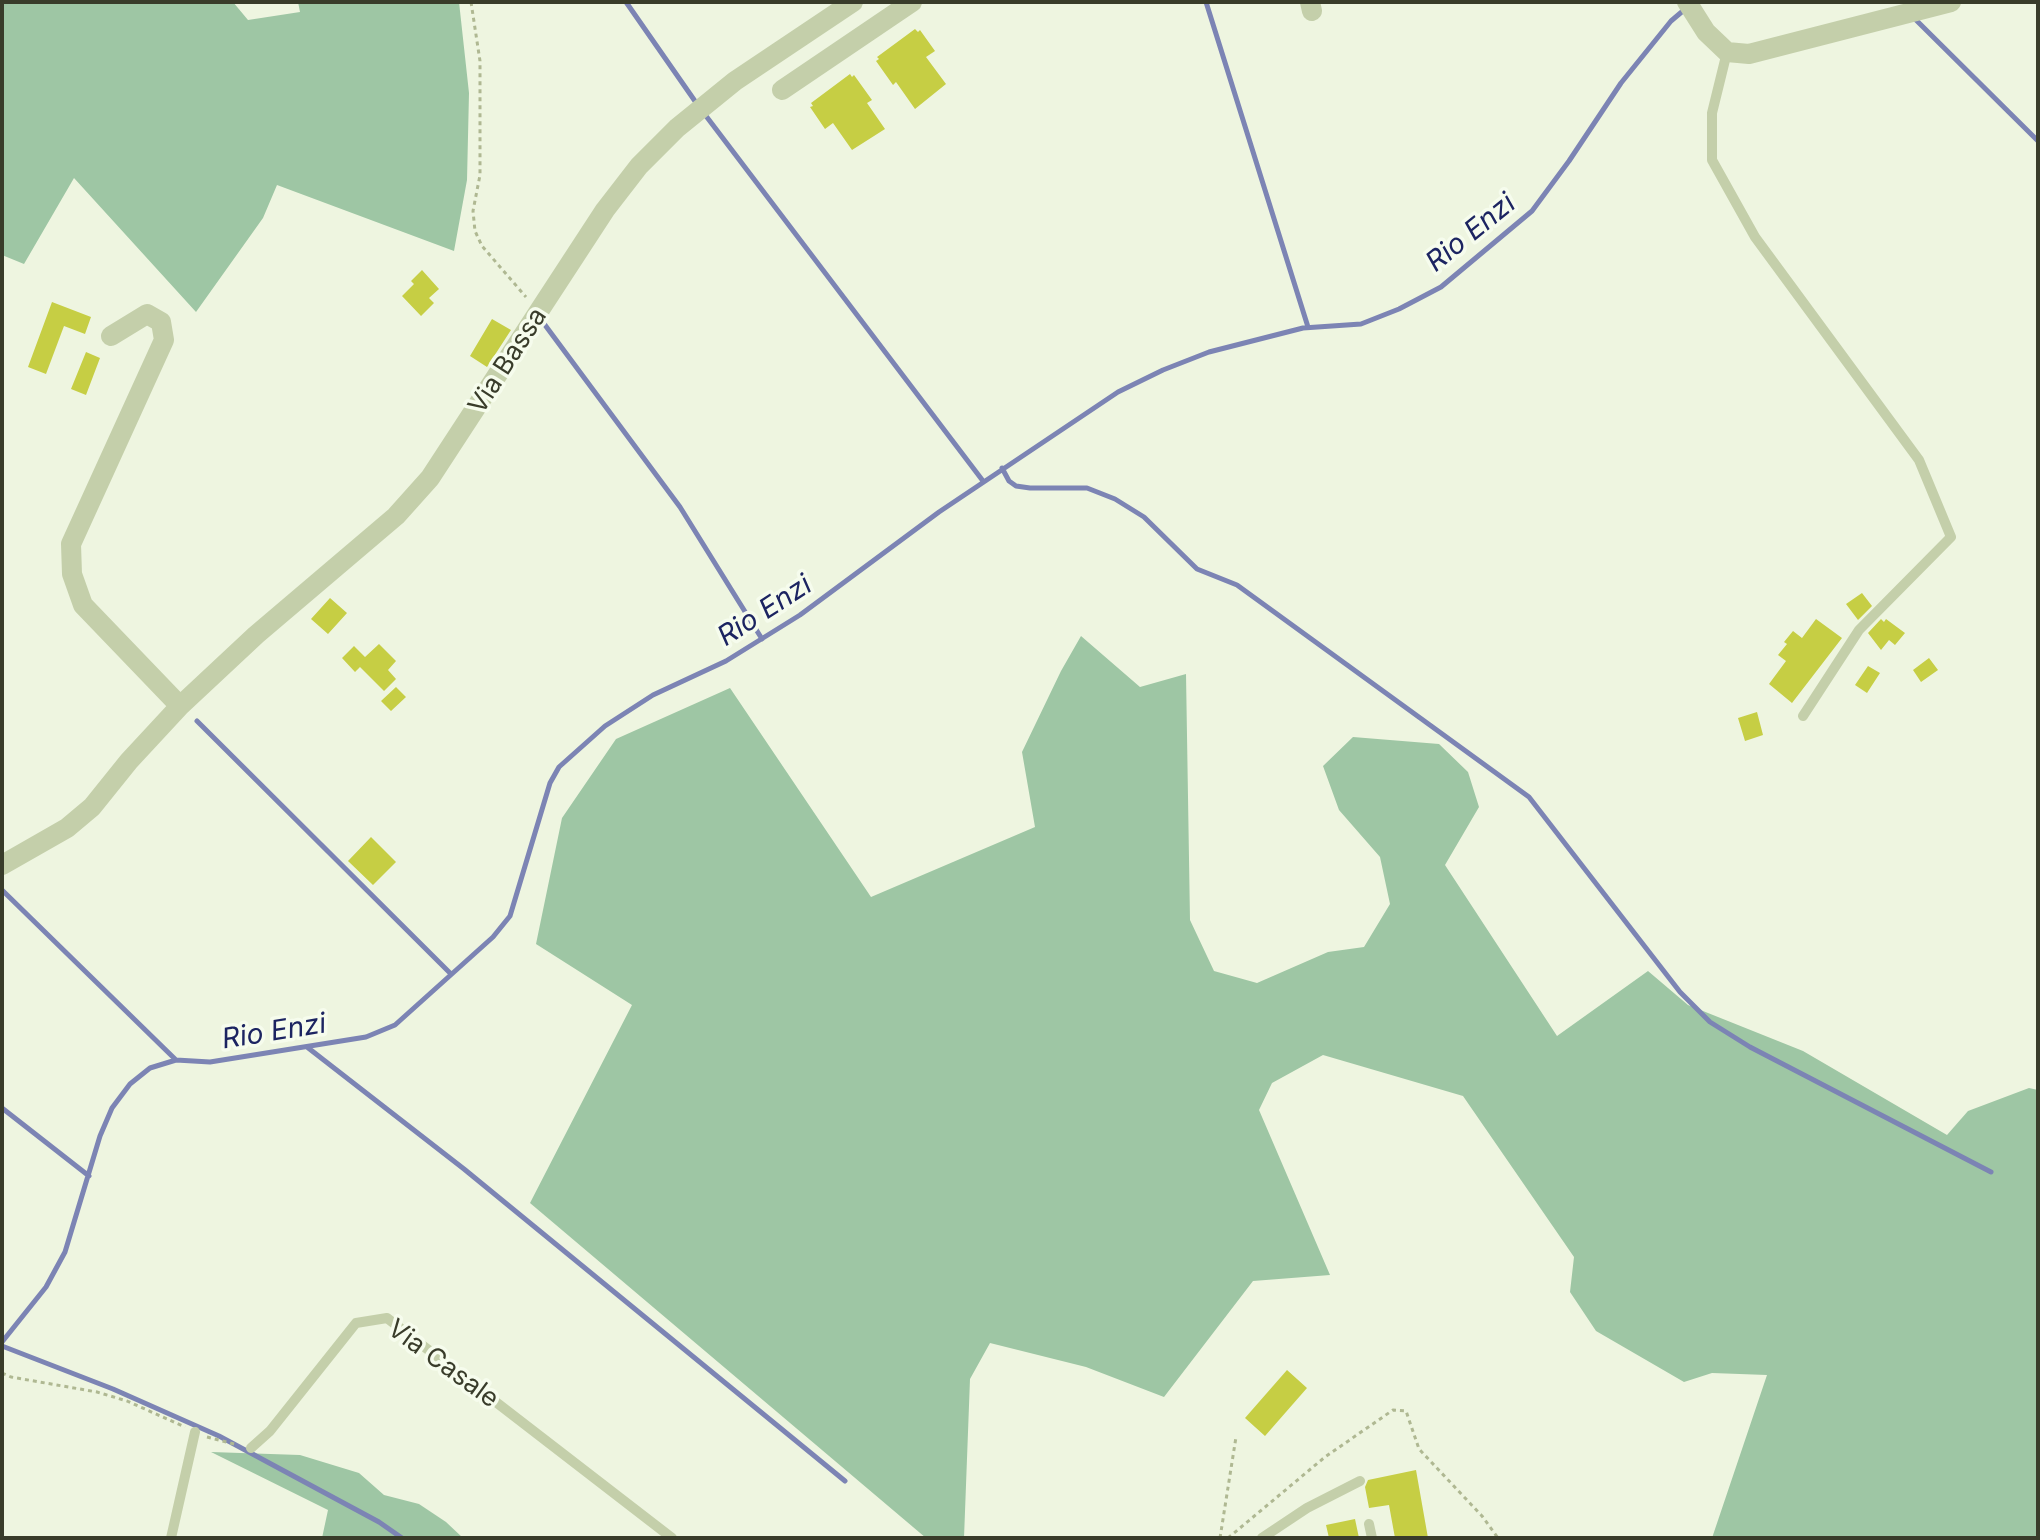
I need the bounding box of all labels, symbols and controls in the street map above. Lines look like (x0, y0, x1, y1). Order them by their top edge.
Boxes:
water label: Rio Enzi (1420, 187, 1522, 279)
street label: Via Bassa (462, 302, 554, 420)
water label: Rio Enzi (712, 568, 818, 654)
water label: Rio Enzi (219, 1007, 329, 1057)
street label: Via Casale (381, 1313, 505, 1415)

